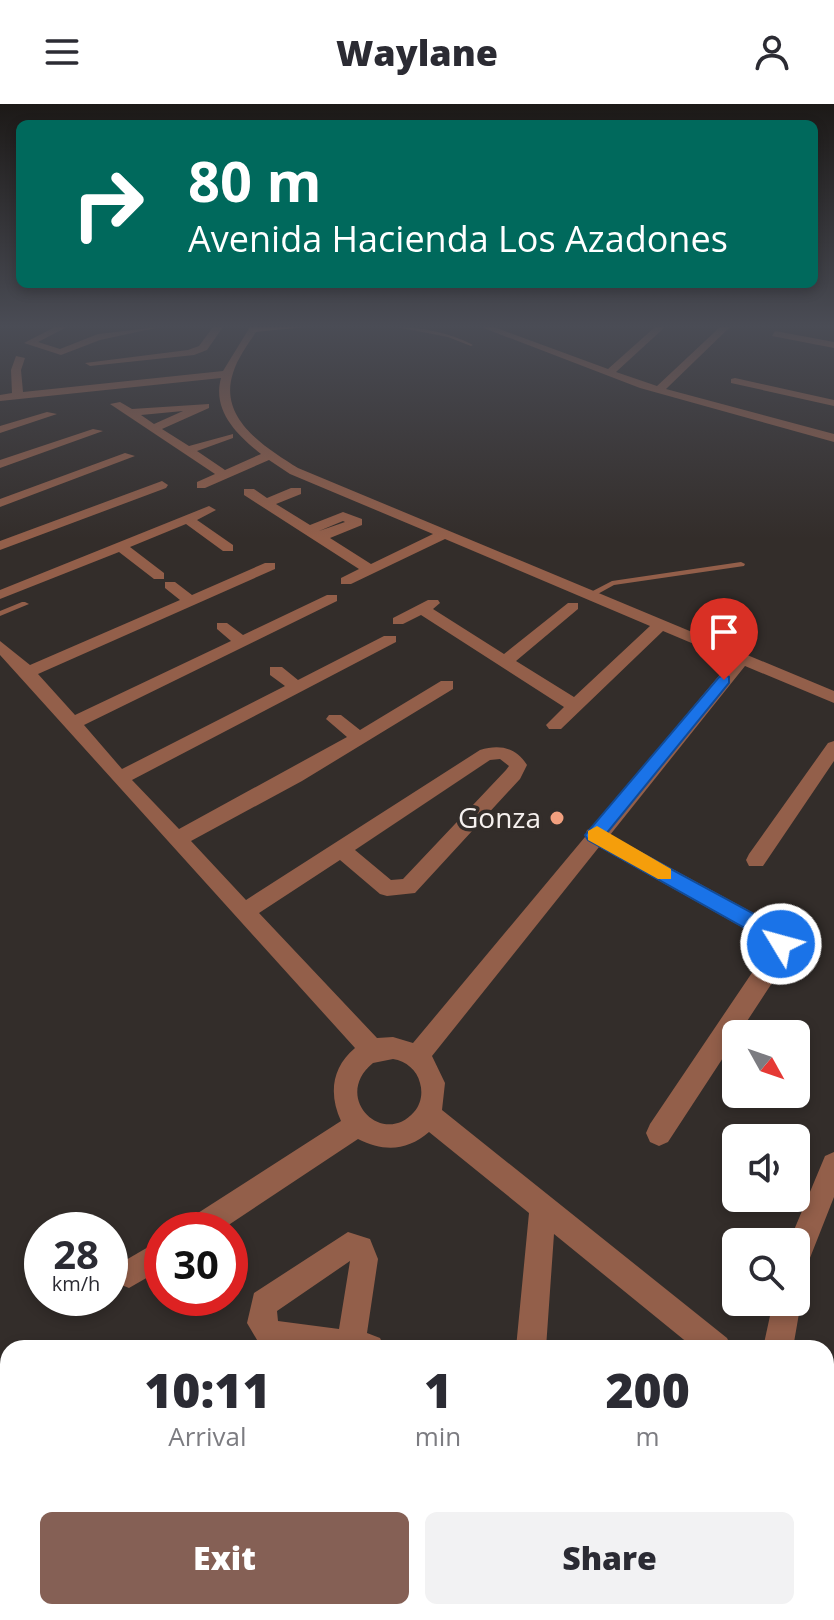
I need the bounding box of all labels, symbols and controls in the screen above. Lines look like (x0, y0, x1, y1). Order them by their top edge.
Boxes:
text: Waylane (336, 28, 498, 77)
icon: menu (40, 30, 84, 74)
icon: person (750, 30, 794, 74)
text: 80 m (188, 142, 322, 218)
icon: right (56, 152, 160, 256)
text: Avenida Hacienda Los Azadones (188, 214, 728, 263)
pin (690, 598, 758, 680)
icon: arrive (702, 610, 746, 654)
place label: Gonza (458, 798, 541, 836)
marker: Gonza (548, 809, 566, 827)
position arrow (739, 902, 823, 986)
north arrow (722, 1020, 810, 1108)
map controls (722, 1020, 810, 1316)
button: sound (722, 1124, 810, 1212)
speed limit sign: 30 (144, 1212, 248, 1316)
text: 28 (53, 1226, 99, 1281)
button: search (722, 1228, 810, 1316)
text: km/h (52, 1270, 100, 1297)
text: 10:11 (144, 1357, 271, 1422)
text: 1 (424, 1357, 452, 1422)
text: 200 (605, 1357, 690, 1422)
text: Arrival (168, 1418, 246, 1454)
text: min (415, 1418, 461, 1454)
text: m (636, 1418, 660, 1454)
button: Exit (40, 1512, 409, 1604)
button: Share (425, 1512, 794, 1604)

